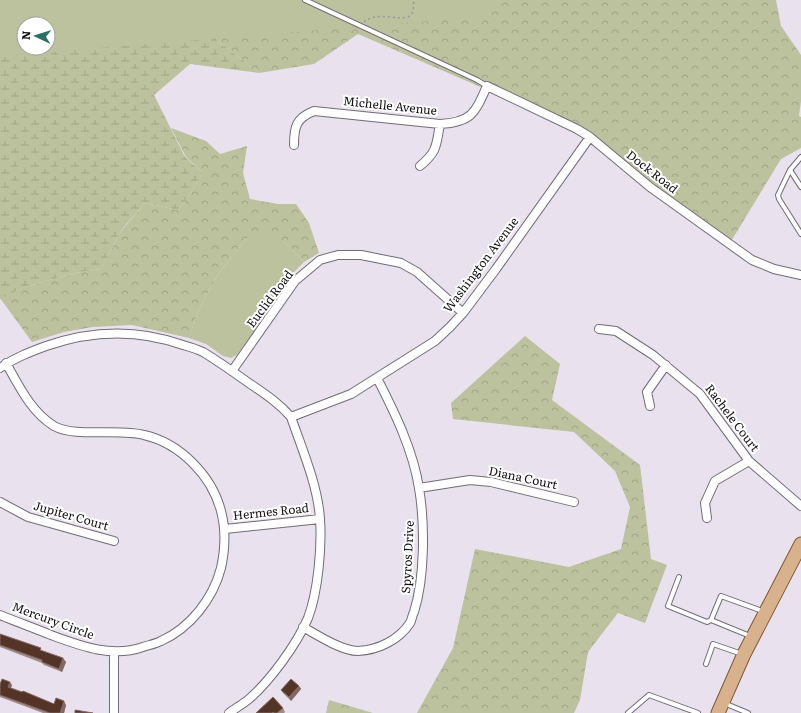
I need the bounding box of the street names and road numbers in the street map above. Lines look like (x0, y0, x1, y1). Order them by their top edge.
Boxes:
street label: Michelle Avenue (342, 91, 438, 119)
street label: Dock Road (623, 145, 683, 197)
street label: Washington Avenue (438, 213, 522, 316)
street label: Euclid Road (242, 265, 297, 331)
street label: Rachele Court (701, 380, 764, 455)
street label: Diana Court (487, 461, 559, 493)
street label: Jupiter Court (32, 496, 111, 534)
street label: Hermes Road (232, 498, 310, 524)
street label: Spyros Drive (396, 520, 418, 594)
street label: Mercury Circle (10, 597, 97, 643)

